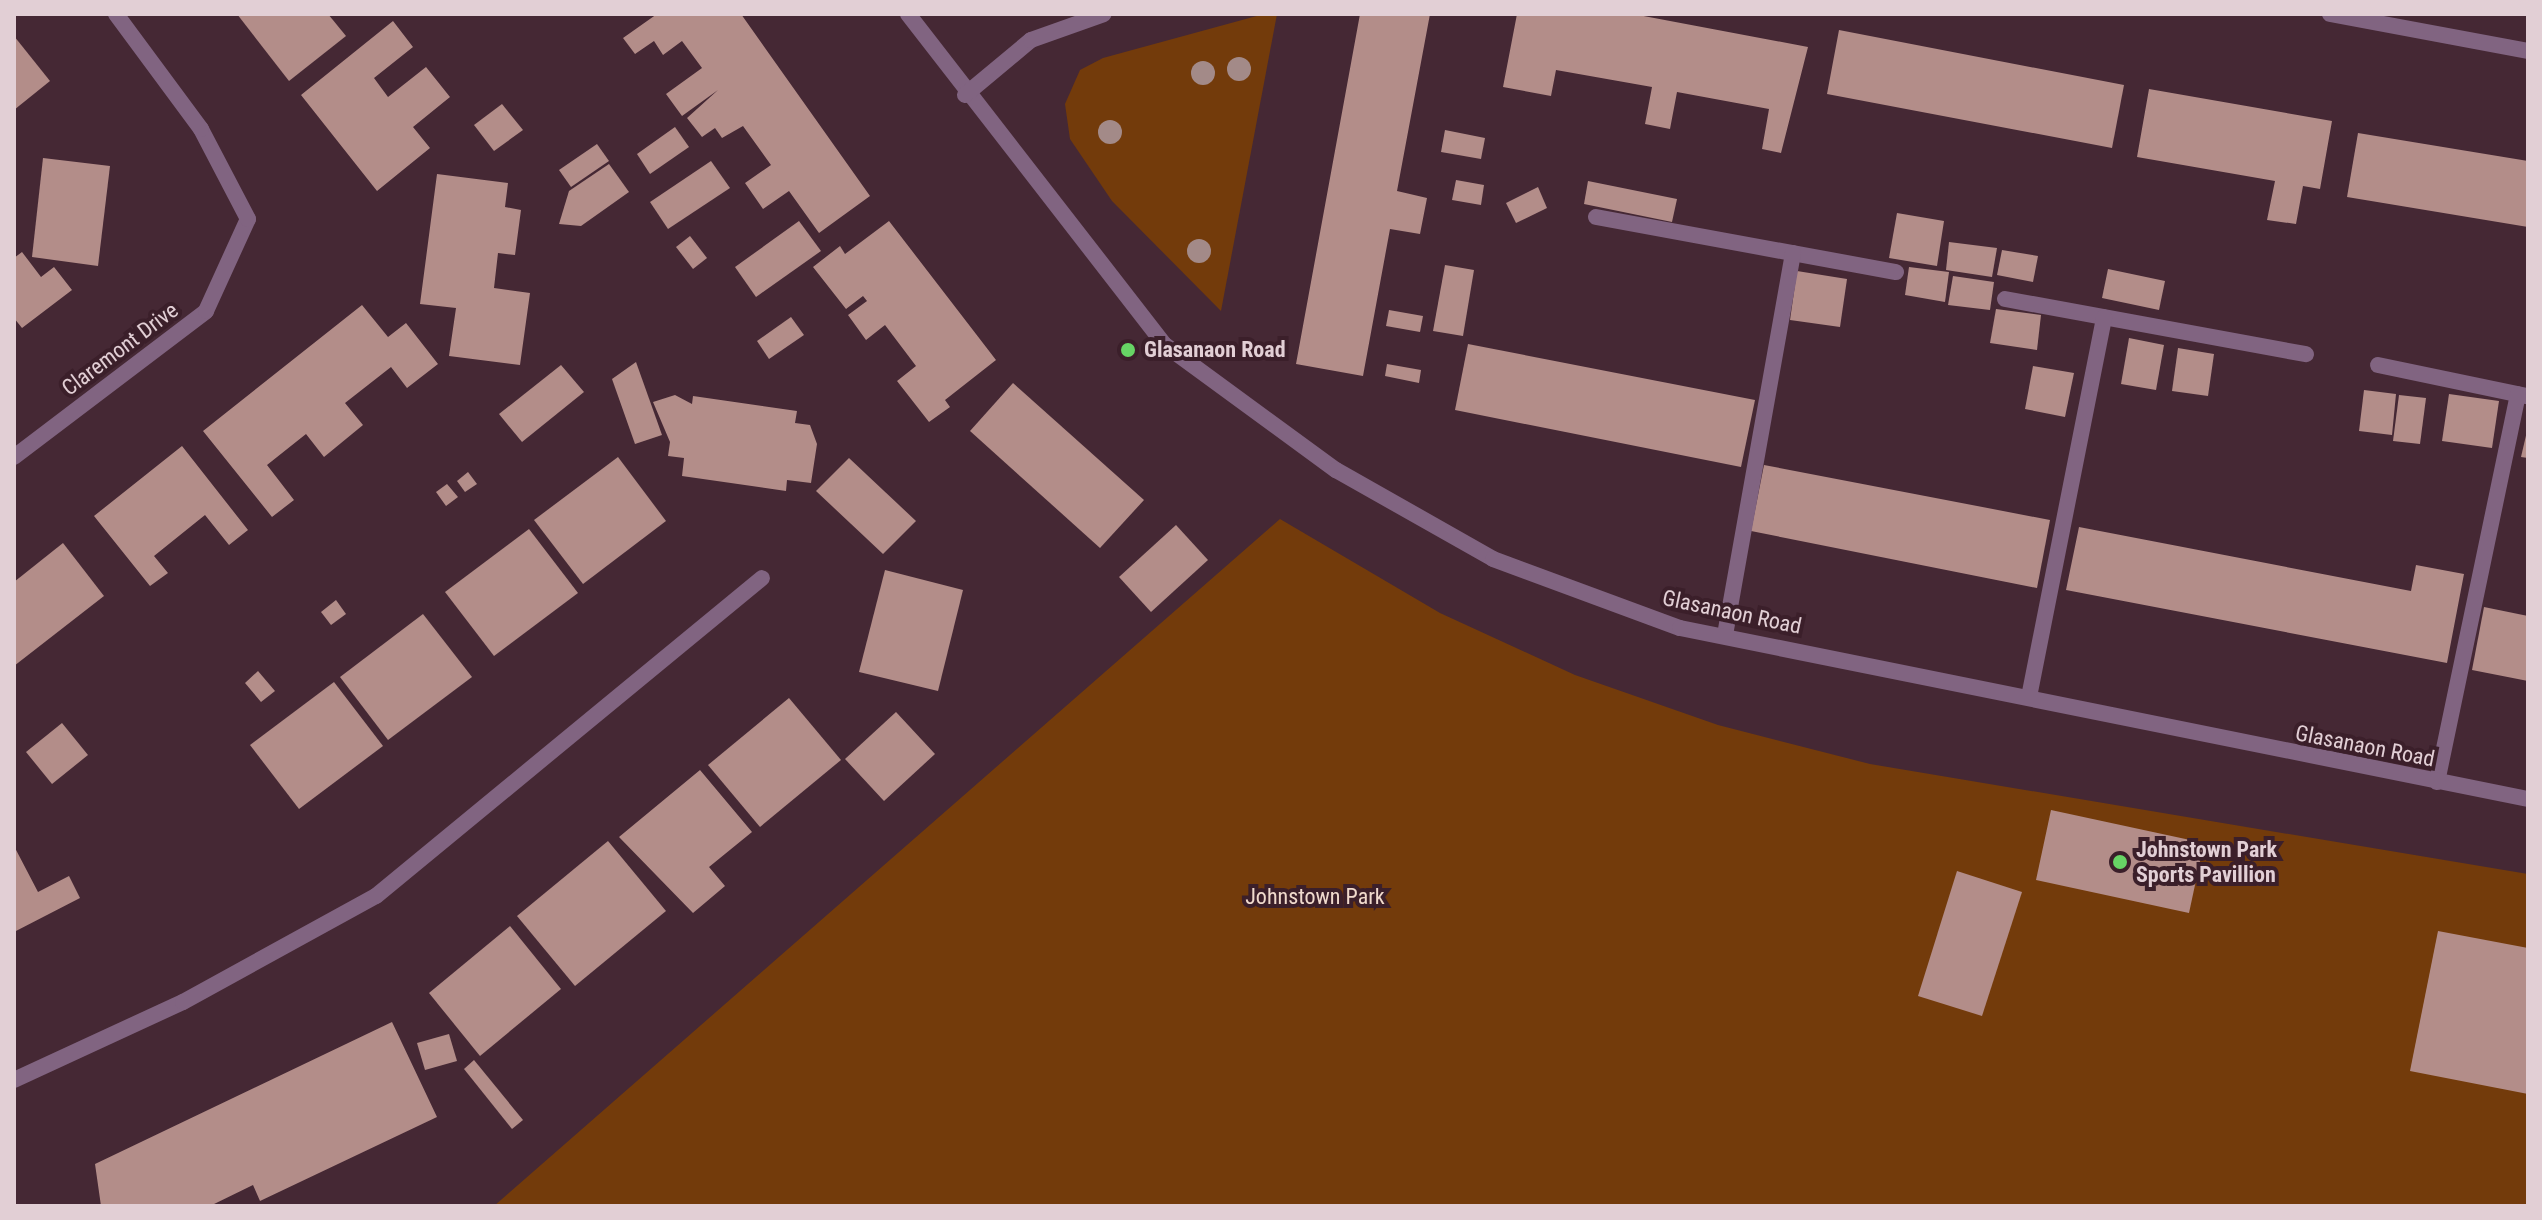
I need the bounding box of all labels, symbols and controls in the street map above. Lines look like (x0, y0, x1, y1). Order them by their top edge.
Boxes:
street label: Claremont Drive (57, 297, 183, 401)
place label: Glasanaon Road (1144, 337, 1286, 363)
marker: Glasanaon Road (1119, 341, 1137, 359)
street label: Glasanaon Road (1660, 584, 1804, 640)
street label: Glasanaon Road (2293, 720, 2437, 772)
place label: Johnstown Park Sports Pavillion (2136, 836, 2277, 888)
marker: Johnstown Park Sports Pavillion (2111, 853, 2129, 871)
park label: Johnstown Park (1245, 884, 1385, 910)

